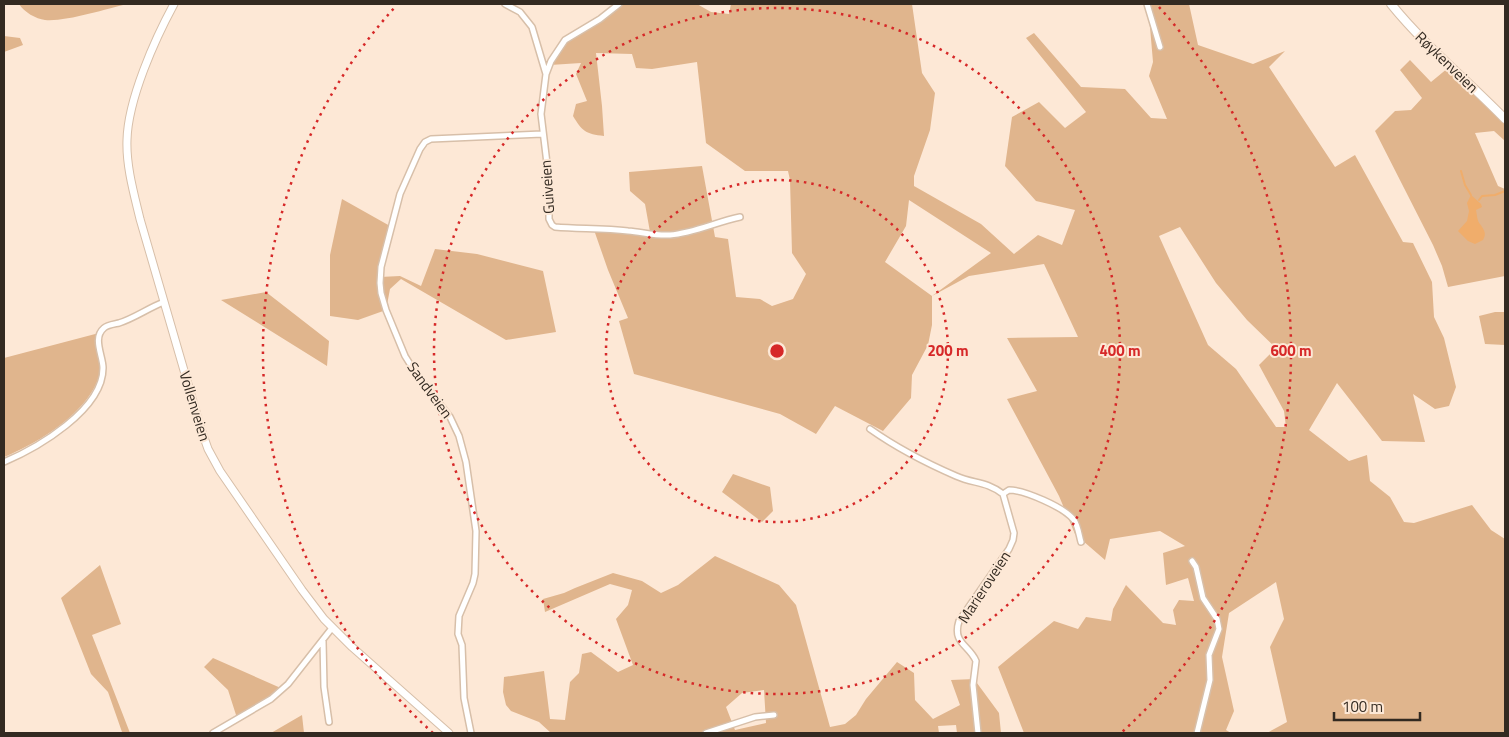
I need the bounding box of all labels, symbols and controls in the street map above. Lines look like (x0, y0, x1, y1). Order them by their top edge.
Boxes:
street label: Røykenveien (1410, 26, 1484, 98)
street label: Guiveien (534, 159, 560, 215)
text: 200 m (927, 339, 969, 362)
text: 400 m (1099, 339, 1141, 362)
text: 600 m (1270, 339, 1312, 362)
centre of rings (768, 342, 786, 360)
street label: Sandveien (402, 357, 458, 423)
street label: Vollenveien (173, 368, 217, 444)
street label: Marieroveien (952, 546, 1016, 628)
scale bar (1334, 690, 1420, 722)
text: 100 m (1342, 695, 1383, 718)

